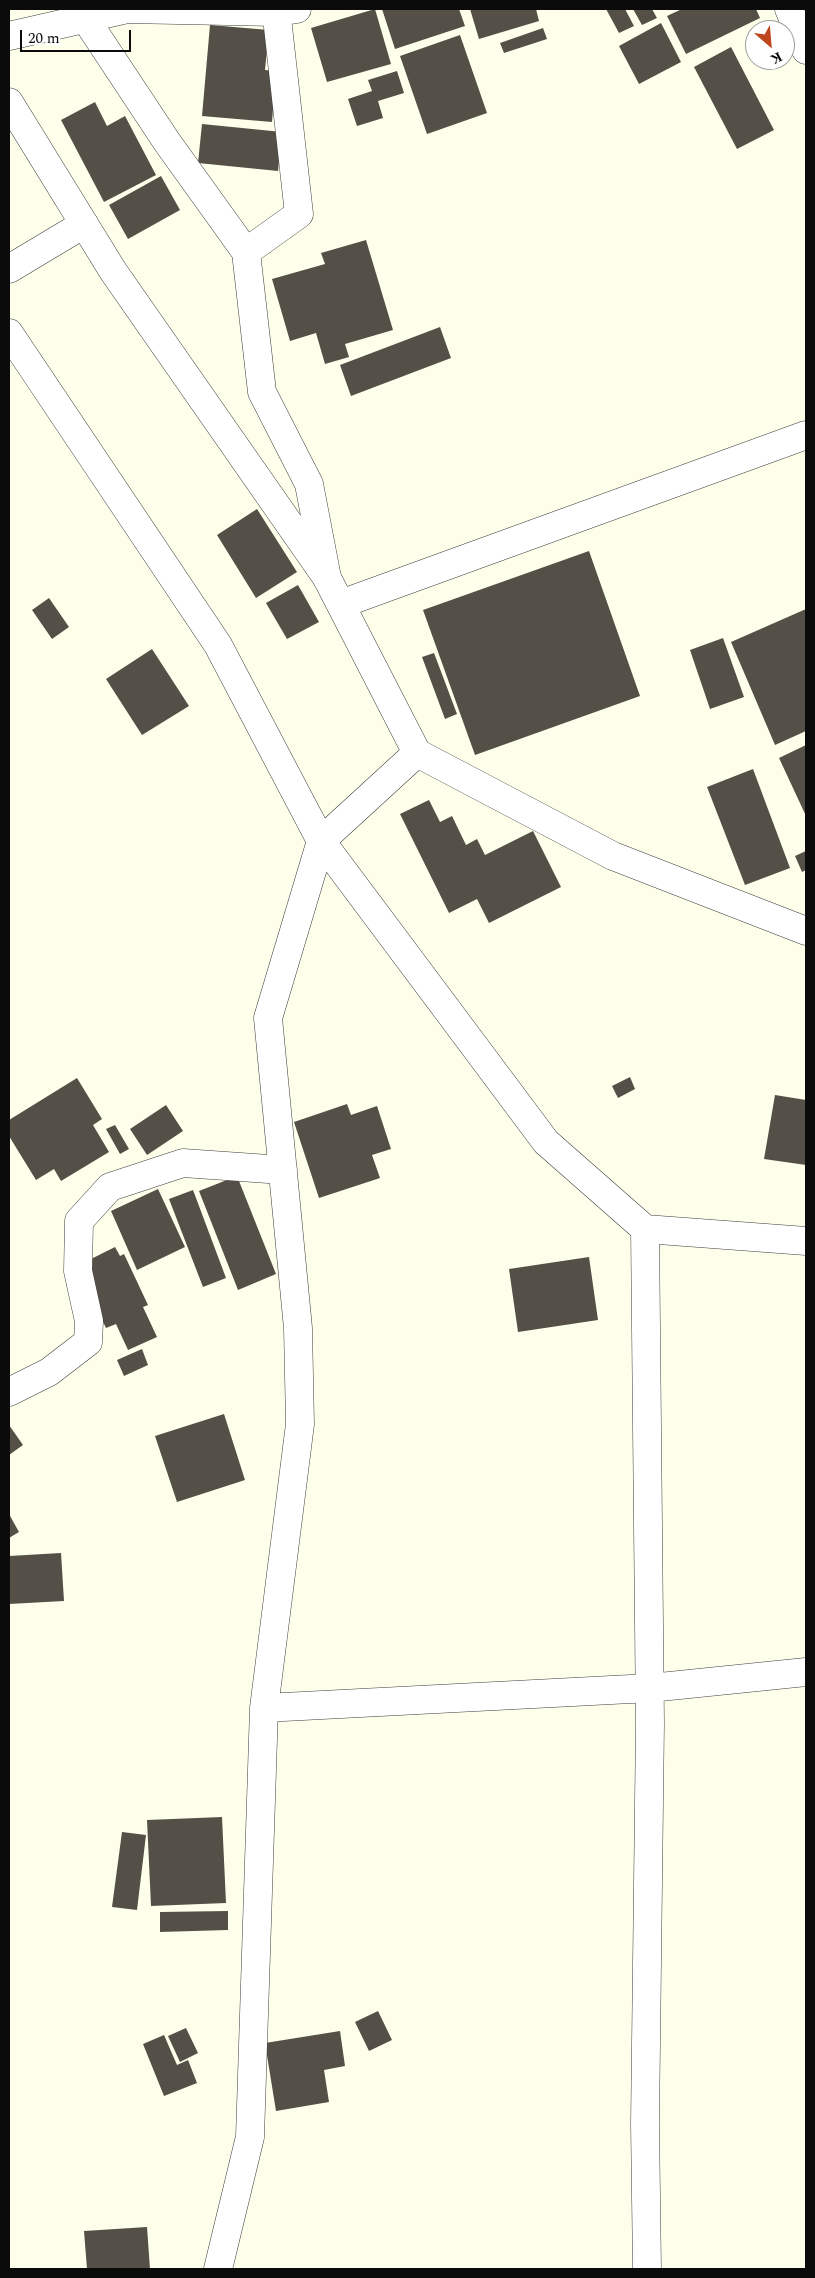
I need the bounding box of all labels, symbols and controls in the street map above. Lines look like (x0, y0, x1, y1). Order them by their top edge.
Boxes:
scale bar (22, 20, 134, 52)
north arrow (745, 20, 795, 70)
text: 20 m (28, 27, 60, 50)
text: K (767, 46, 786, 70)

